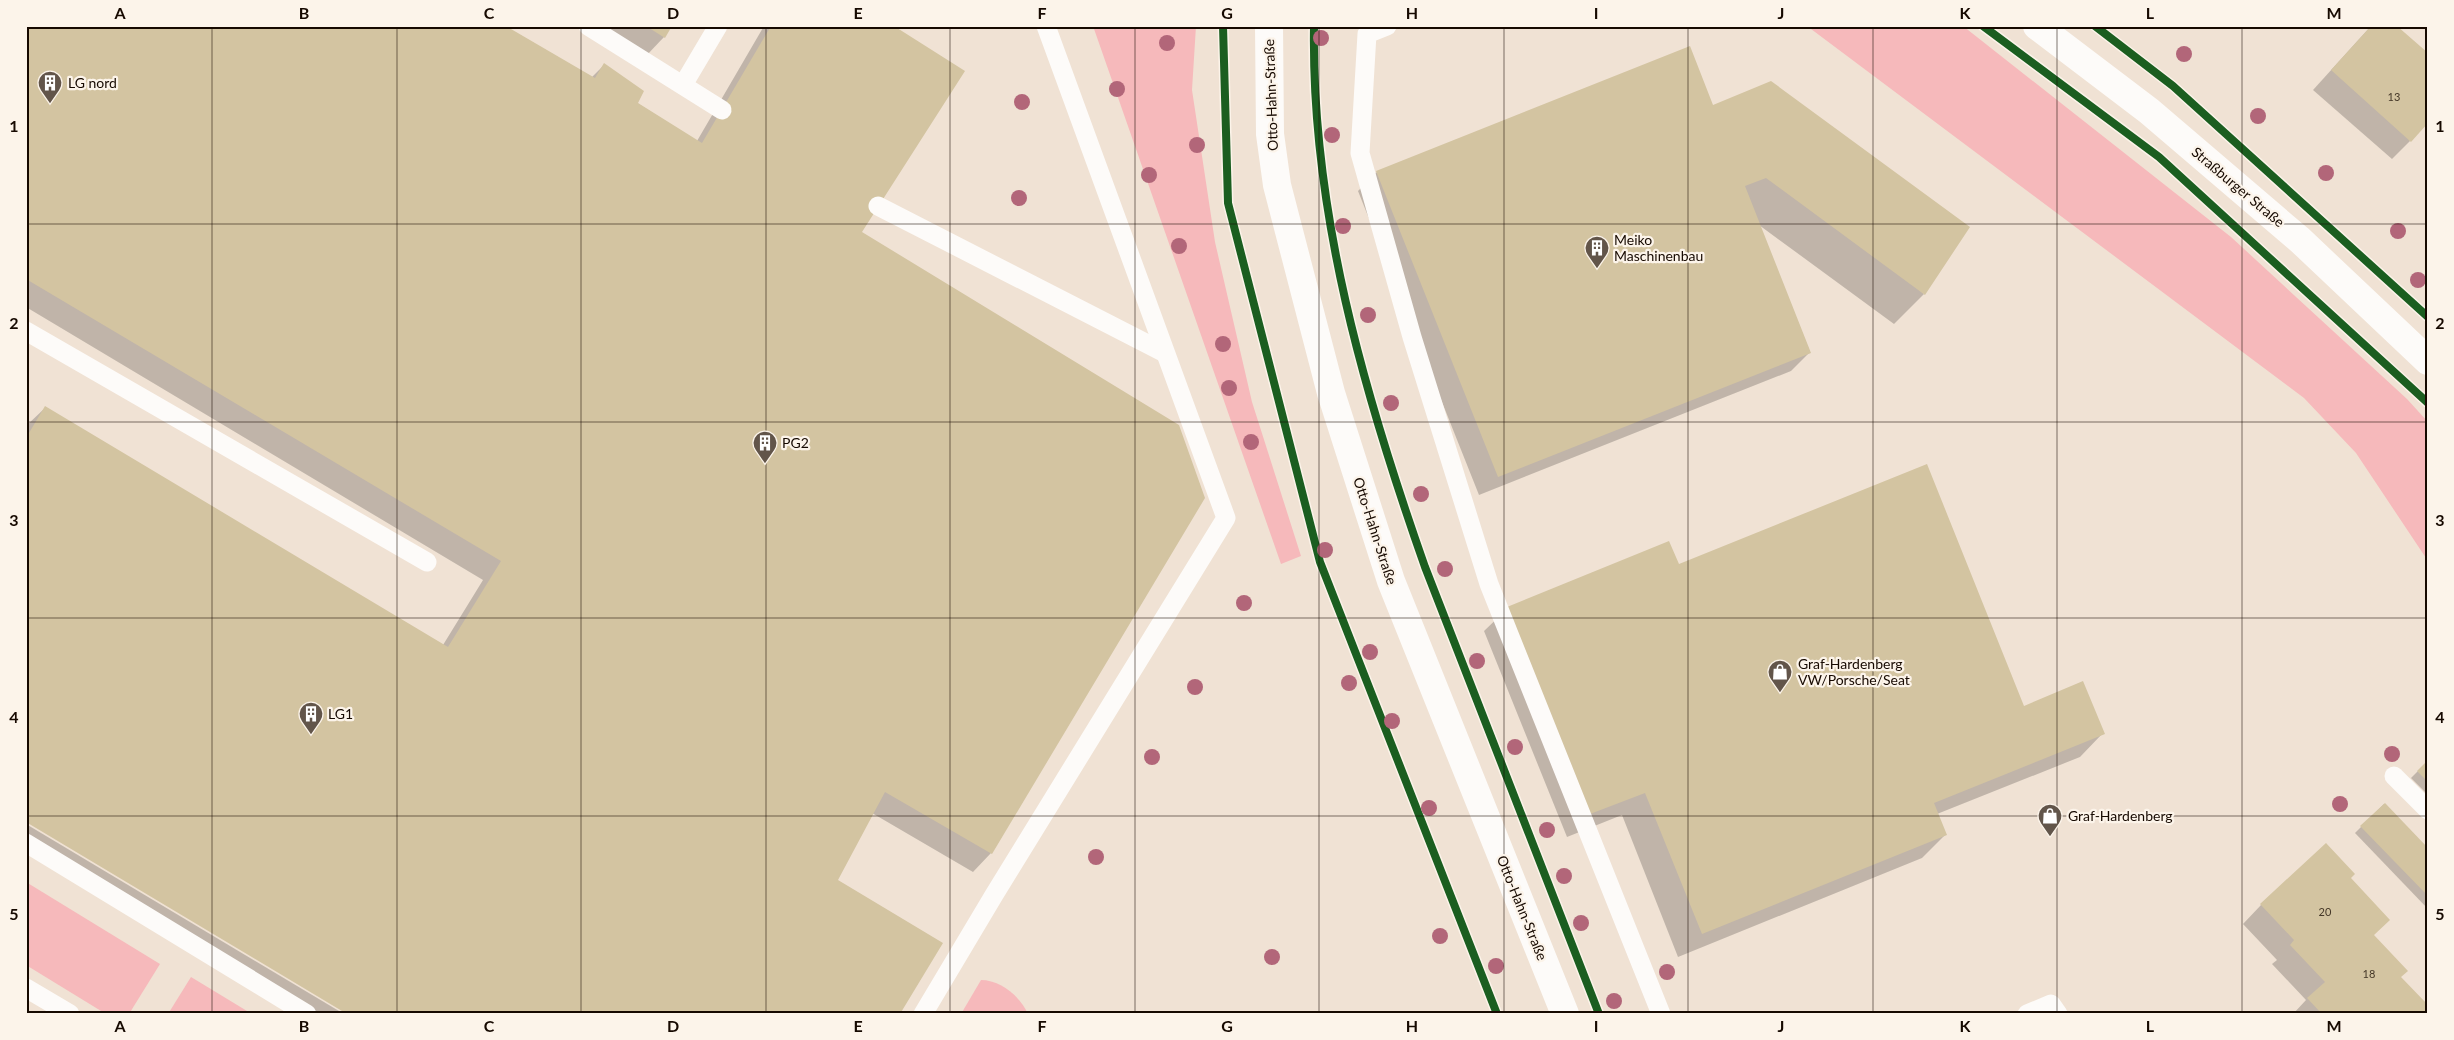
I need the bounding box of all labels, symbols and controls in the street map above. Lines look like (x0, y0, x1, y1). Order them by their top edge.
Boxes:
text: A (113, 3, 126, 22)
text: B (299, 3, 309, 22)
text: C (484, 3, 495, 22)
text: D (667, 3, 679, 22)
text: E (853, 3, 863, 22)
text: F (1037, 3, 1047, 22)
text: G (1221, 3, 1233, 22)
text: H (1406, 3, 1418, 22)
text: I (1594, 3, 1598, 22)
text: J (1778, 3, 1784, 22)
text: K (1960, 3, 1972, 22)
text: L (2146, 3, 2155, 22)
text: M (2326, 3, 2342, 22)
street label: Otto-Hahn-Straße (1260, 39, 1281, 151)
building icon: LG nord (37, 70, 63, 104)
place label: LG nord (68, 74, 117, 91)
house number: 13 (2388, 90, 2400, 103)
text: 1 (9, 116, 19, 135)
text: 1 (2435, 116, 2445, 135)
street label: Straßburger Straße (2189, 143, 2288, 230)
place label: Meiko Maschinenbau (1614, 231, 1703, 264)
building icon: Meiko Maschinenbau (1584, 235, 1610, 269)
text: 2 (9, 313, 19, 332)
text: 2 (2435, 313, 2445, 332)
building icon: PG2 (752, 430, 778, 464)
place label: PG2 (782, 434, 809, 451)
street label: Otto-Hahn-Straße (1350, 475, 1401, 587)
text: 3 (9, 510, 19, 529)
text: 3 (2435, 510, 2445, 529)
place label: Graf-Hardenberg VW/Porsche/Seat (1798, 655, 1910, 688)
shop icon: Graf-Hardenberg VW/Porsche/Seat (1767, 659, 1793, 693)
building icon: LG1 (298, 701, 324, 735)
place label: LG1 (328, 705, 353, 722)
text: 4 (9, 707, 19, 726)
text: 4 (2435, 707, 2445, 726)
shop icon: Graf-Hardenberg (2037, 803, 2063, 837)
place label: Graf-Hardenberg (2068, 807, 2173, 824)
street label: Otto-Hahn-Straße (1494, 853, 1551, 963)
text: 5 (9, 904, 19, 923)
text: 5 (2435, 904, 2445, 923)
house number: 20 (2319, 905, 2332, 918)
house number: 18 (2363, 967, 2375, 980)
text: A (113, 1016, 126, 1035)
text: B (299, 1016, 309, 1035)
text: C (484, 1016, 495, 1035)
text: D (667, 1016, 679, 1035)
text: E (853, 1016, 863, 1035)
text: F (1037, 1016, 1047, 1035)
text: G (1221, 1016, 1233, 1035)
text: H (1406, 1016, 1418, 1035)
text: I (1594, 1016, 1598, 1035)
text: J (1778, 1016, 1784, 1035)
text: K (1960, 1016, 1972, 1035)
text: L (2146, 1016, 2155, 1035)
text: M (2326, 1016, 2342, 1035)

